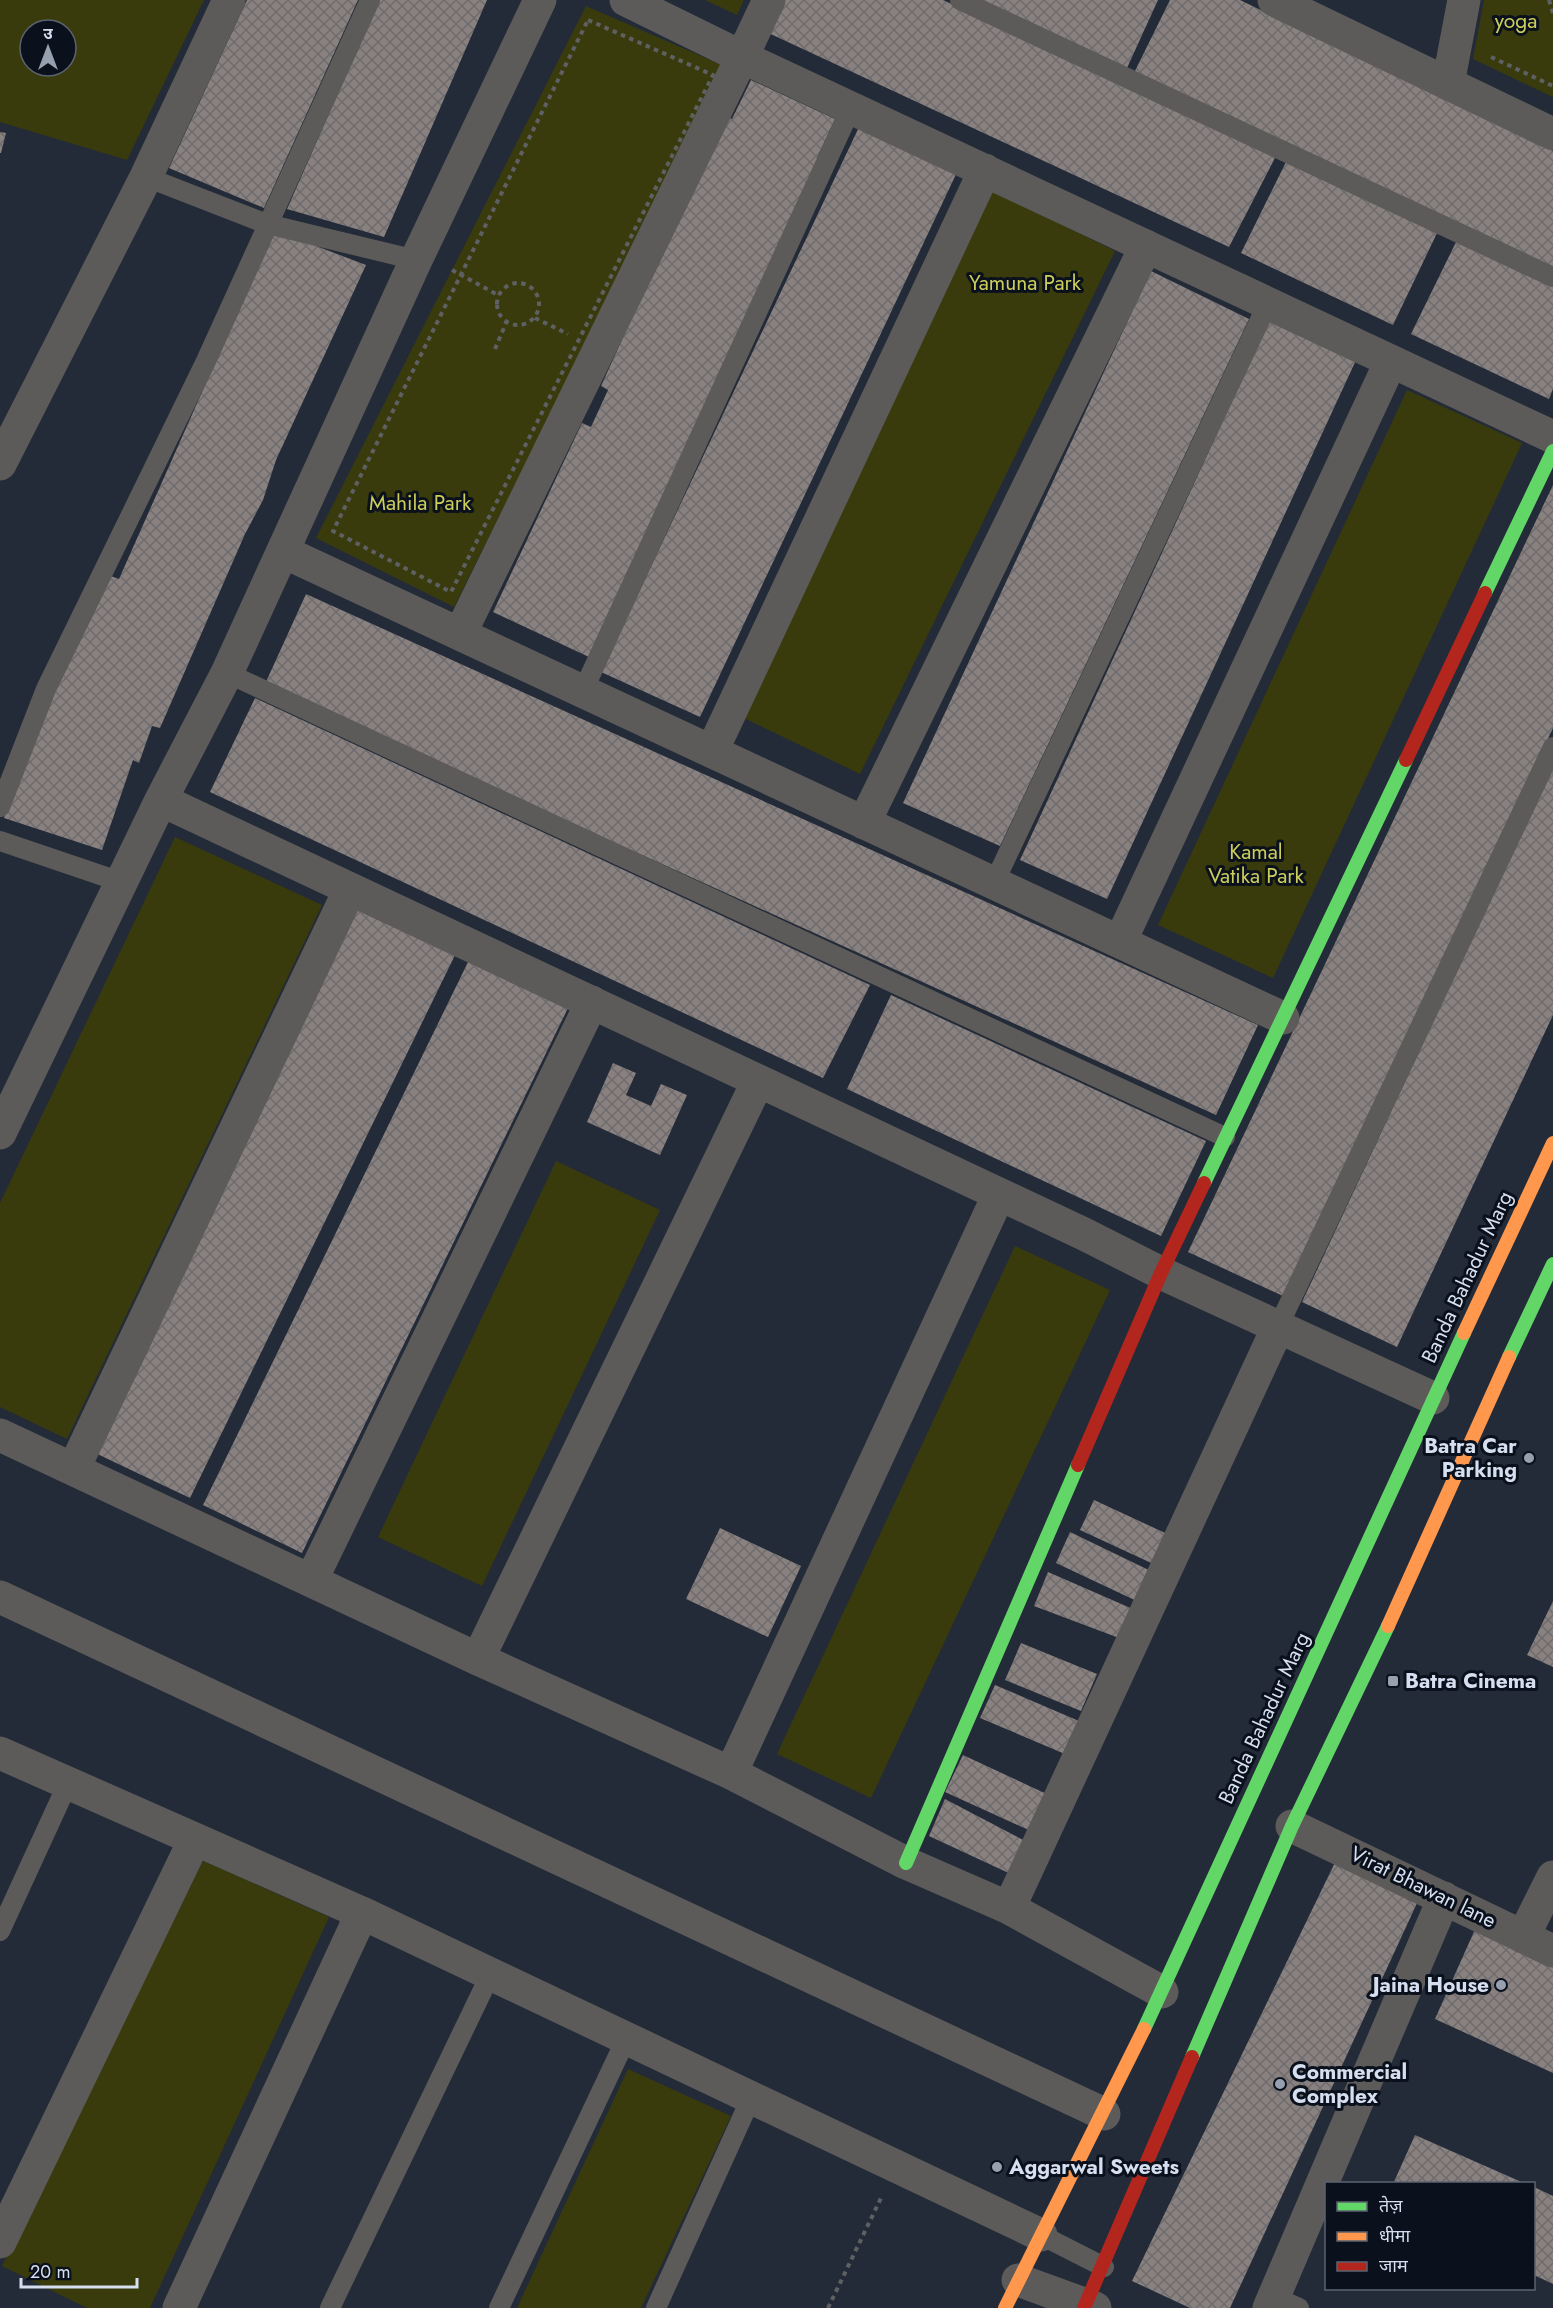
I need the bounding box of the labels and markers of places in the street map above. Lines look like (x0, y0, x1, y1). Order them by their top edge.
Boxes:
place label: Batra Car Parking (1424, 1431, 1517, 1485)
marker: Batra Car Parking (1522, 1451, 1536, 1465)
place label: Batra Cinema (1405, 1666, 1536, 1696)
marker: Batra Cinema (1386, 1674, 1400, 1688)
place label: Jaina House (1369, 1970, 1489, 2000)
marker: Jaina House (1494, 1978, 1508, 1992)
place label: Commercial Complex (1292, 2057, 1407, 2111)
marker: Commercial Complex (1273, 2077, 1287, 2091)
place label: Aggarwal Sweets (1008, 2152, 1179, 2182)
marker: Aggarwal Sweets (990, 2160, 1004, 2174)

